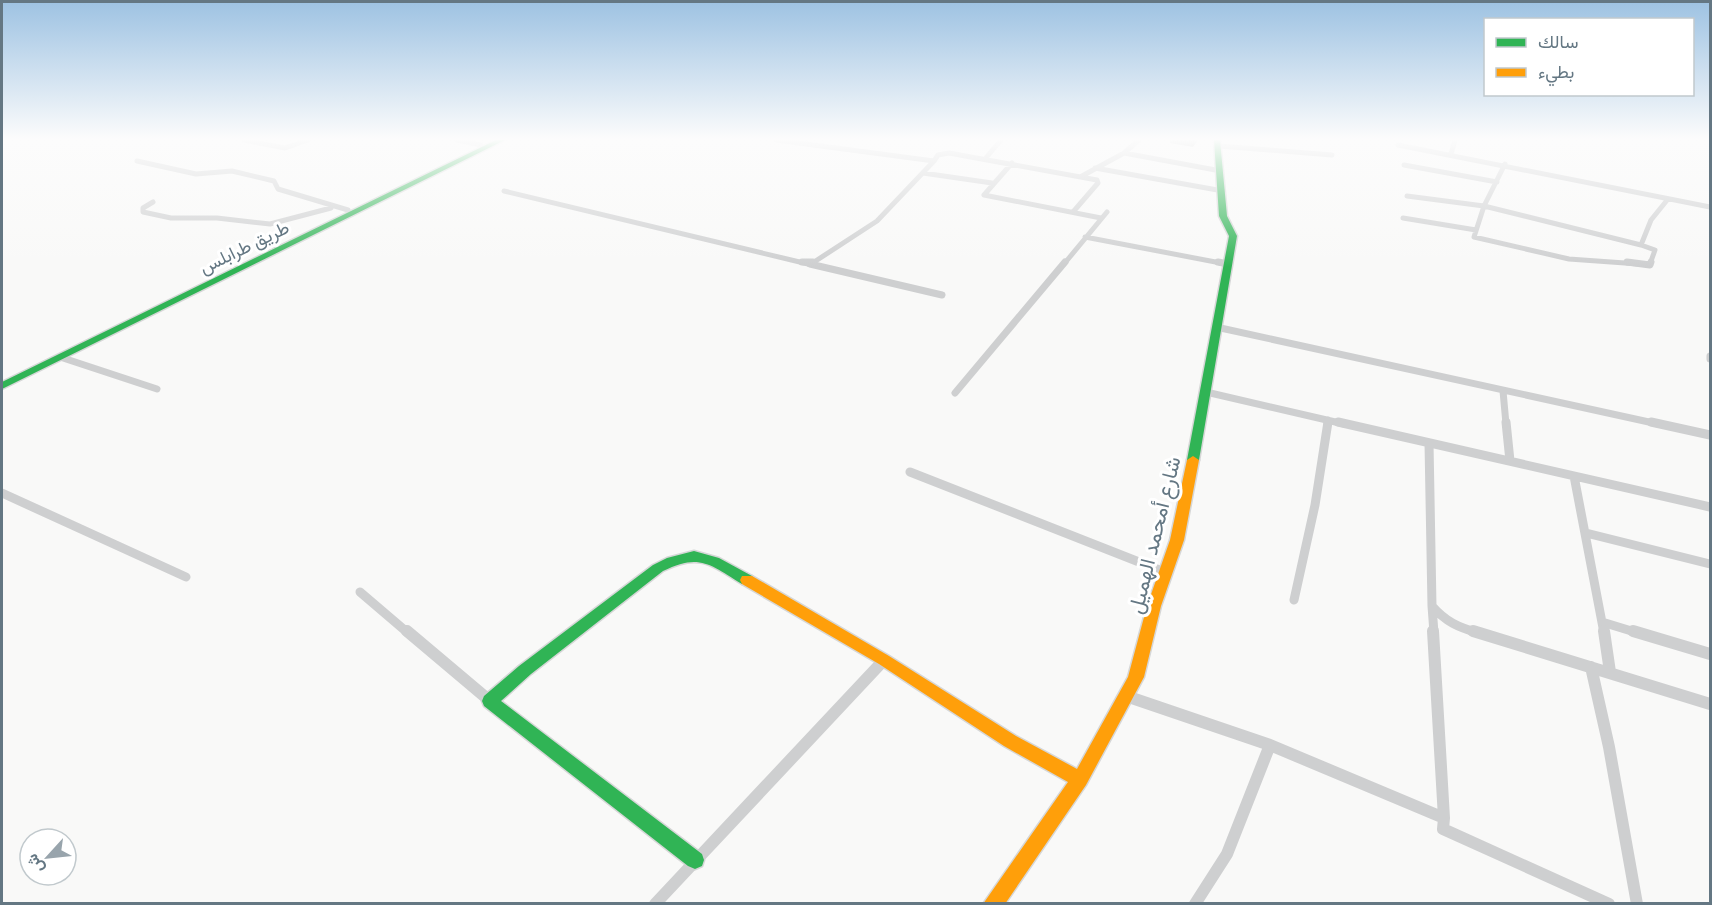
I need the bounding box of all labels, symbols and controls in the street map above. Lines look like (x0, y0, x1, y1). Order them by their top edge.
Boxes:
legend (1484, 18, 1694, 96)
text: سالك (1538, 29, 1578, 54)
text: بطيء (1538, 59, 1574, 87)
street label: طريق طرابلس (195, 214, 293, 280)
street label: شارع أمحمد الهميل (1120, 453, 1188, 617)
north arrow (18, 827, 78, 887)
text: ش (20, 850, 49, 877)

